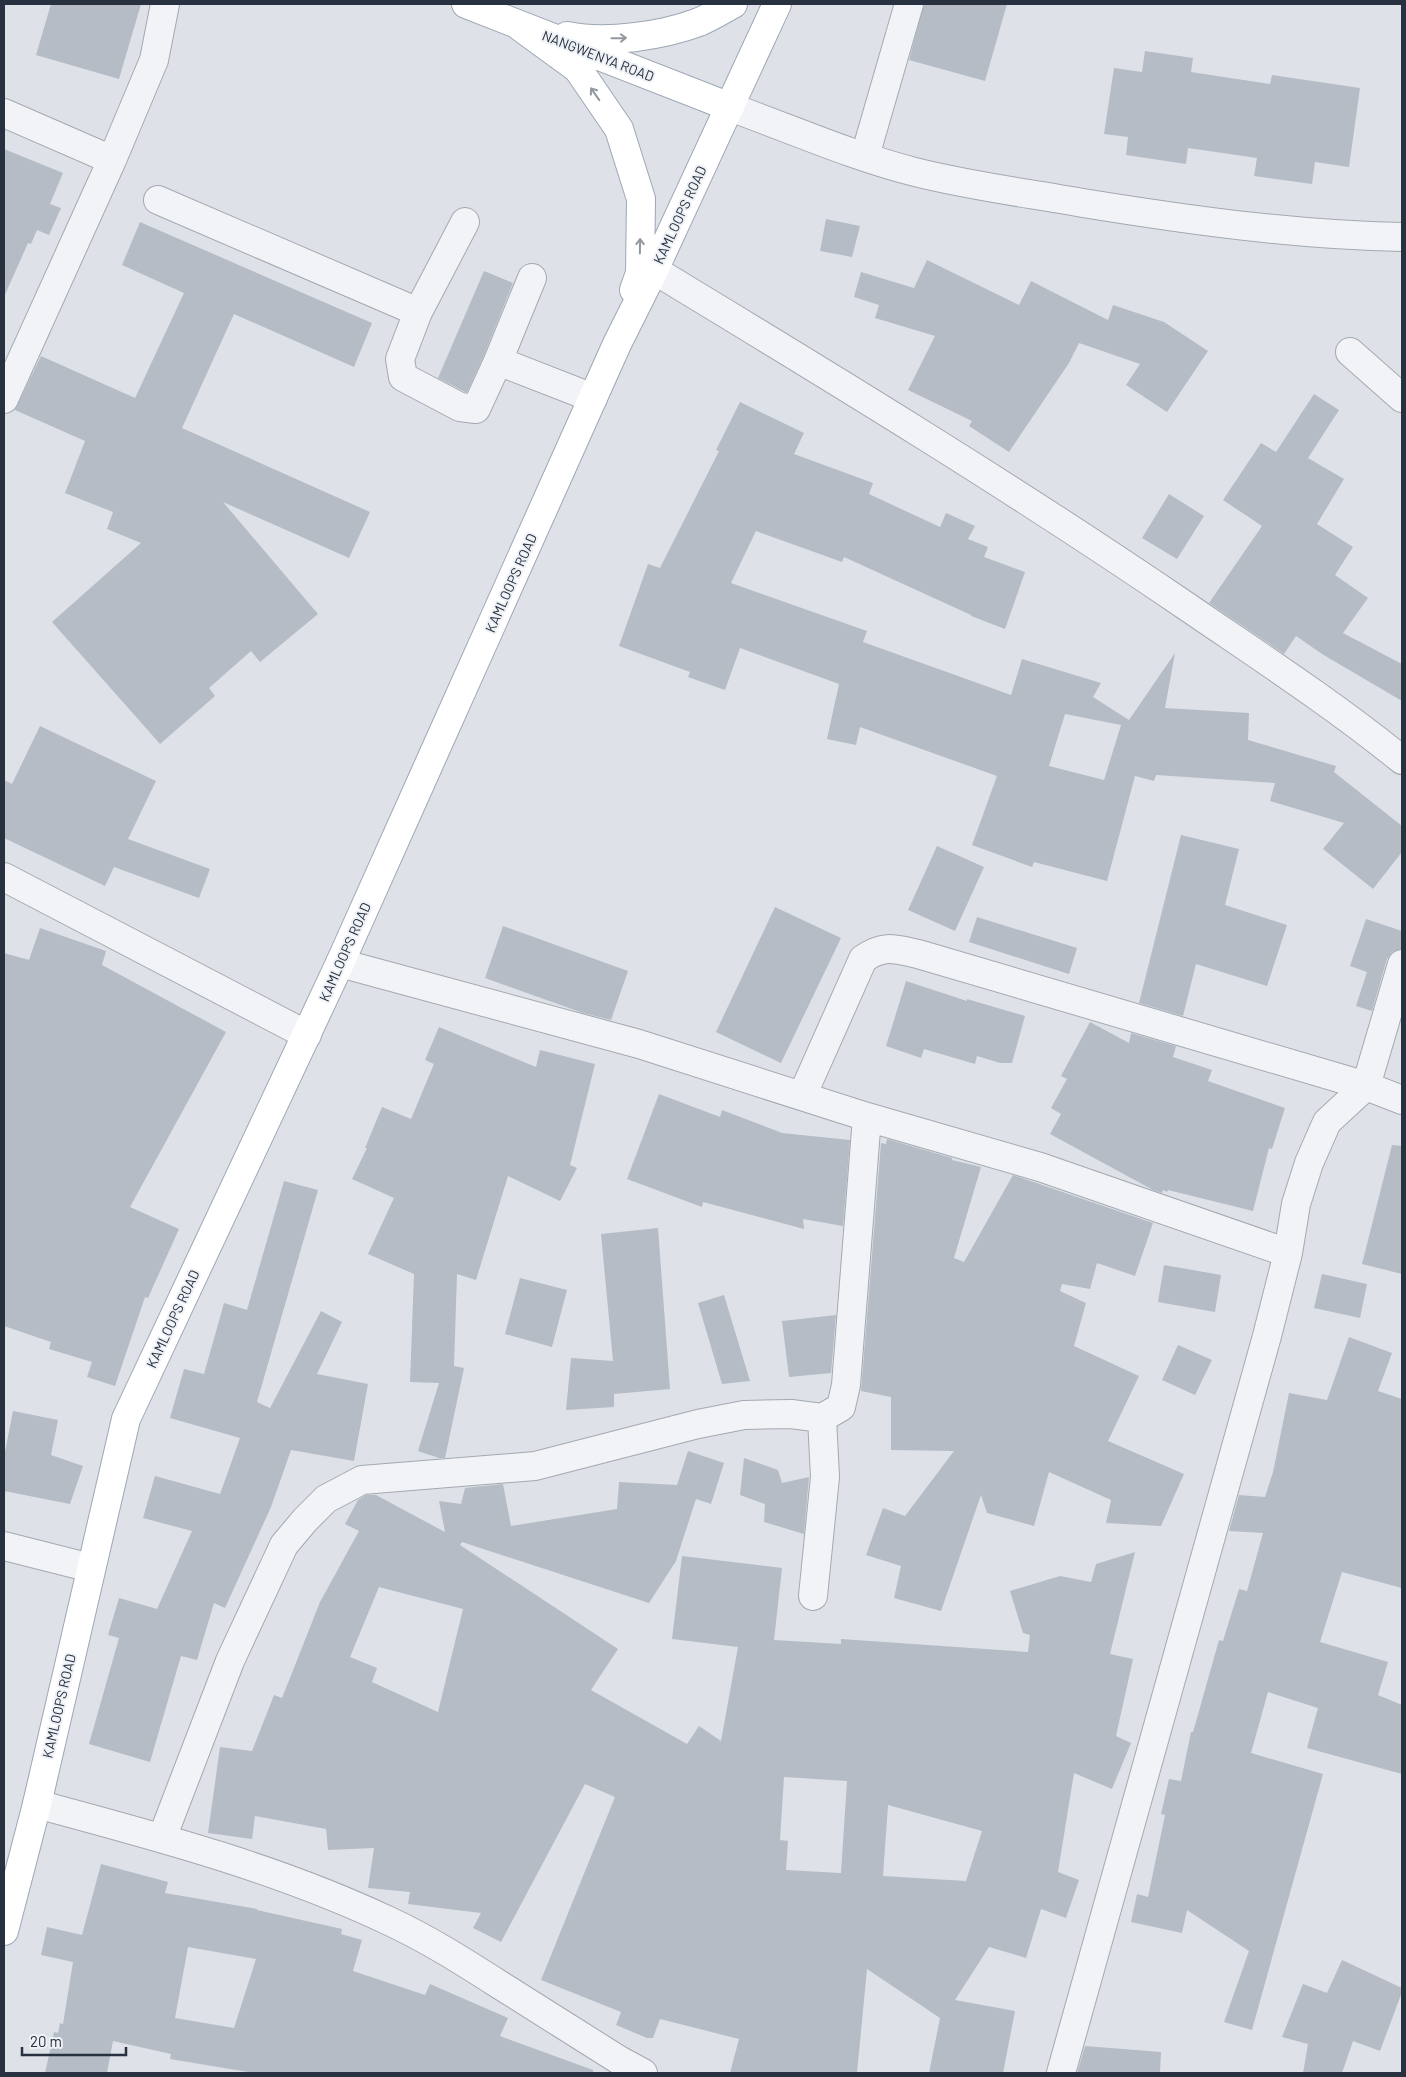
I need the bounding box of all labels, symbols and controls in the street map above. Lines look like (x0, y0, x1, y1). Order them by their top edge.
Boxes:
street label: NANGWENYA ROAD (540, 26, 657, 85)
one-way arrow (610, 33, 627, 43)
one-way arrow (590, 87, 600, 101)
street label: KAMLOOPS ROAD (649, 163, 710, 267)
one-way arrow (635, 238, 645, 254)
street label: KAMLOOPS ROAD (481, 531, 540, 635)
street label: KAMLOOPS ROAD (315, 900, 374, 1004)
street label: KAMLOOPS ROAD (142, 1267, 203, 1371)
street label: KAMLOOPS ROAD (38, 1652, 79, 1760)
scale bar (22, 2024, 126, 2056)
text: 20 m (30, 2032, 62, 2050)

